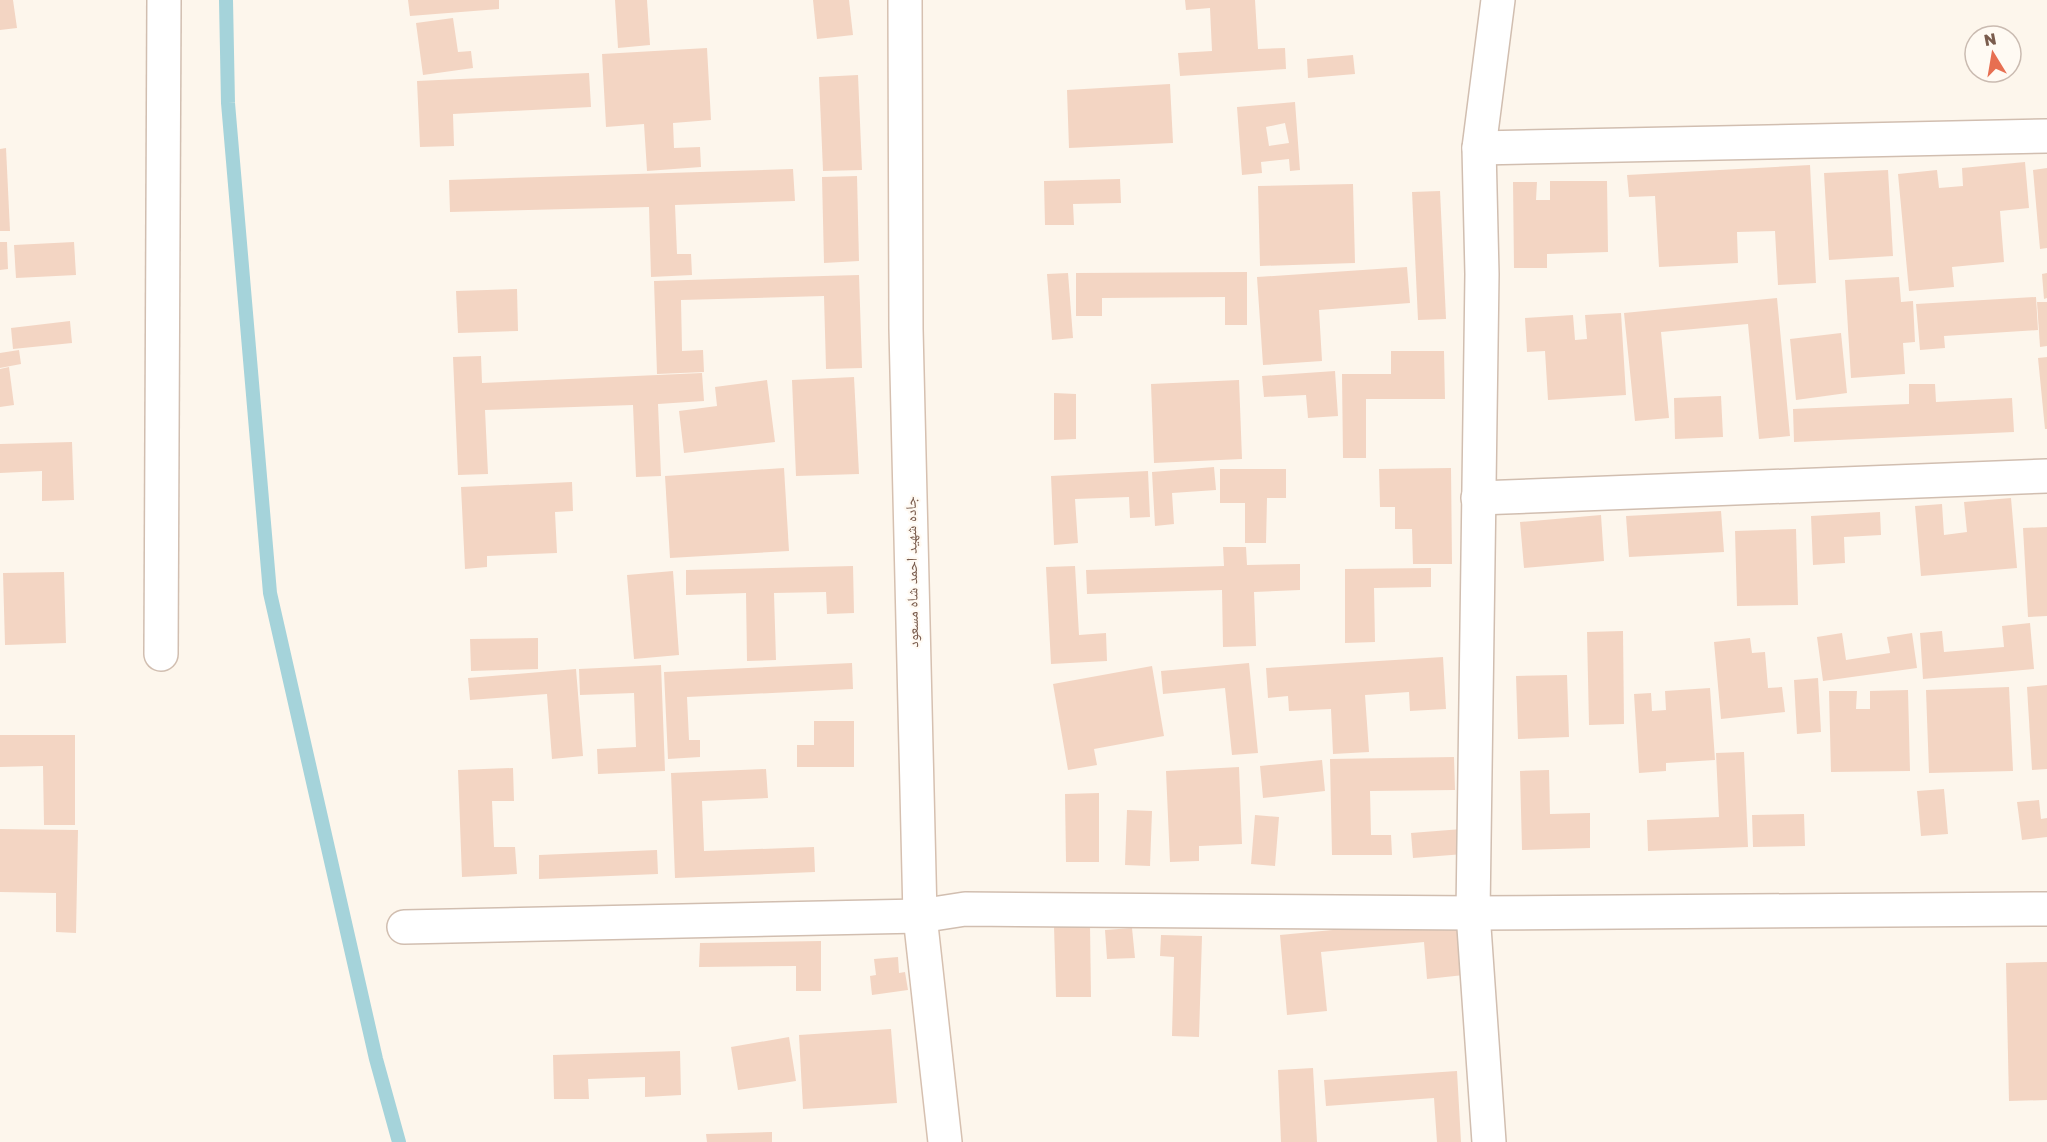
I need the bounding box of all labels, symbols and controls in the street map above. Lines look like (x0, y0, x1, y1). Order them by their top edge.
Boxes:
north arrow (1963, 24, 2023, 84)
text: N (1982, 28, 1998, 50)
street label: جاده شهيد احمد شاه مسعود (901, 496, 922, 648)

